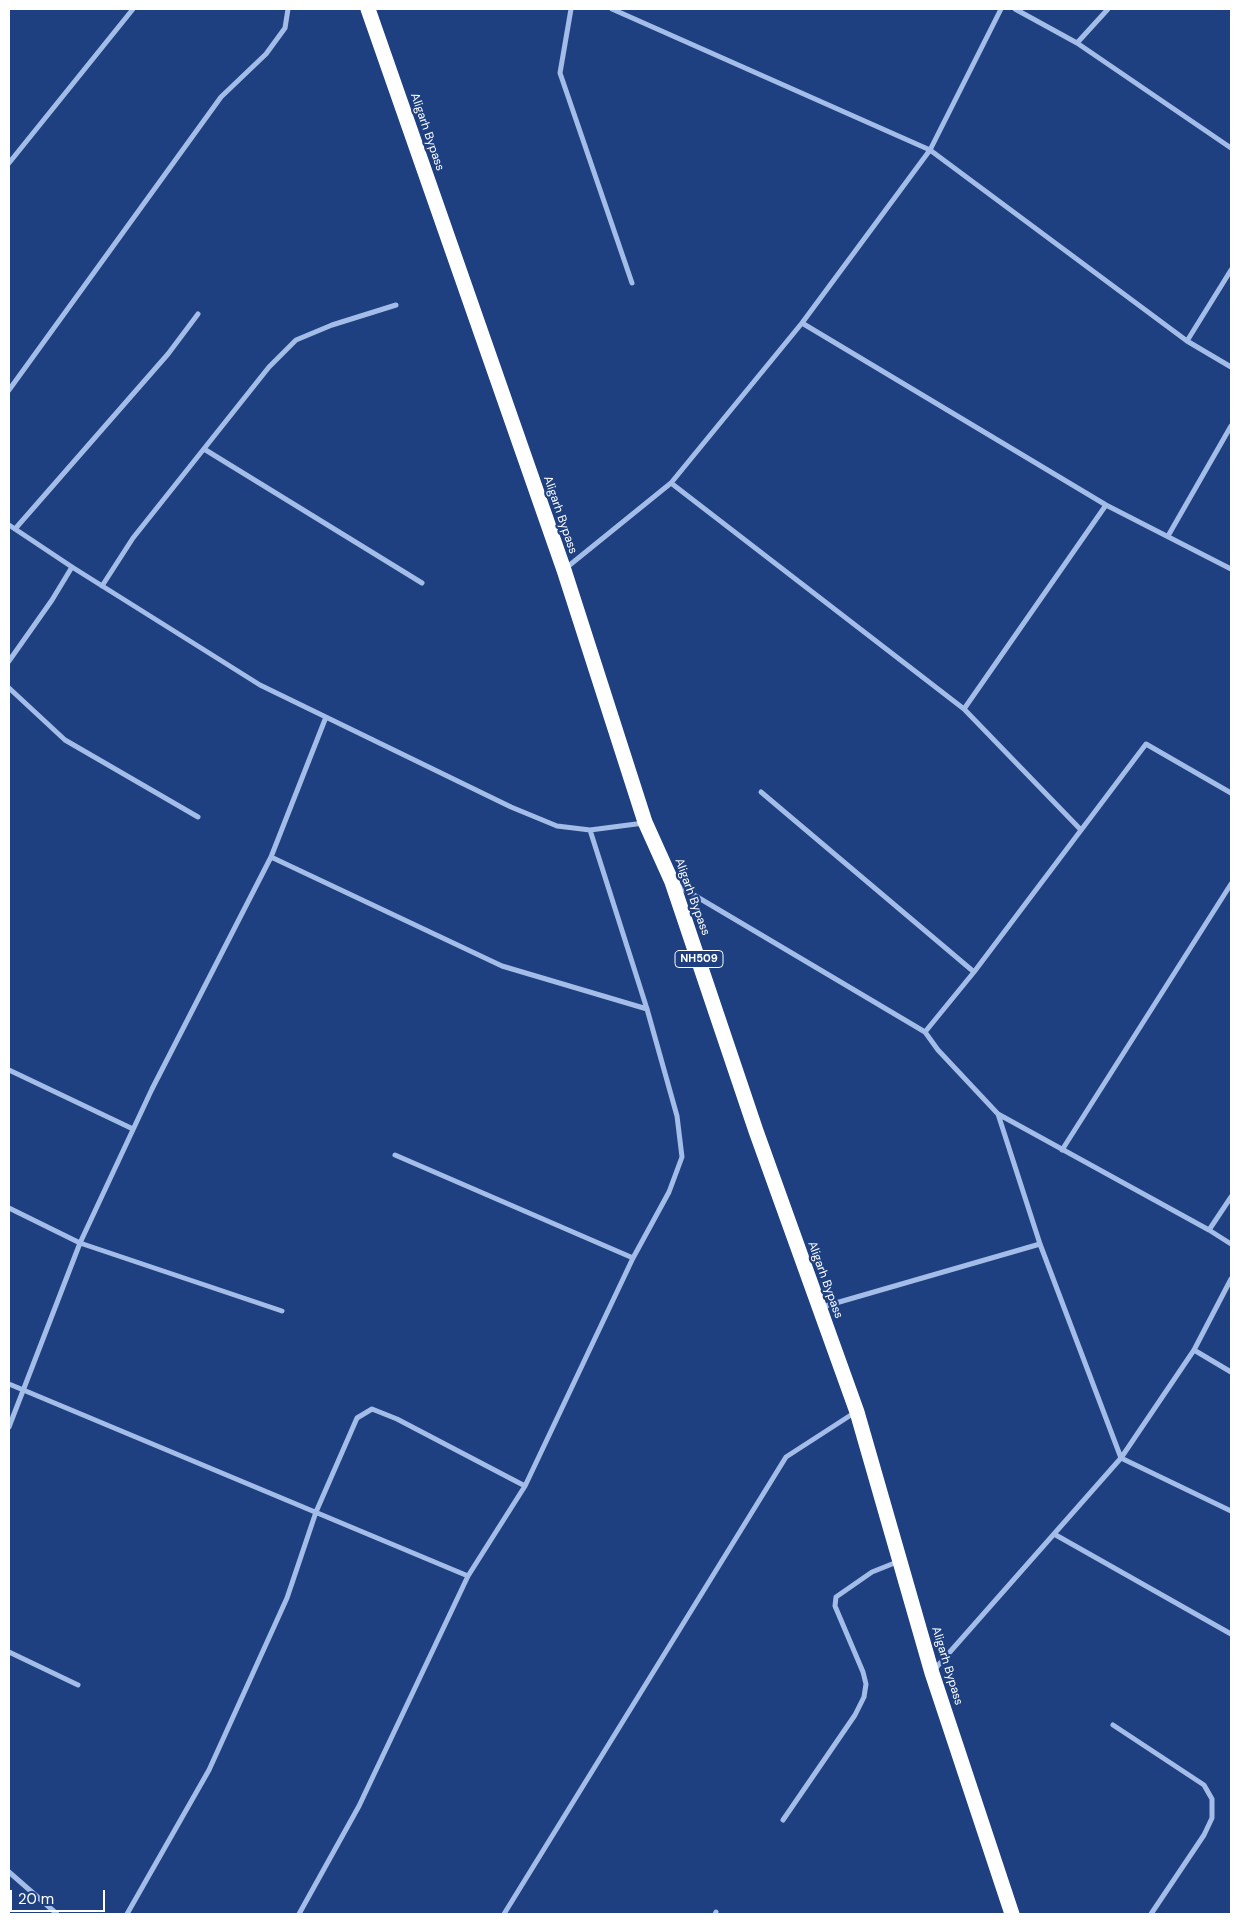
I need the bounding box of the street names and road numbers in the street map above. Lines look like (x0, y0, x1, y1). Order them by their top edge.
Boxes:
street label: Aligarh Bypass (407, 91, 447, 173)
street label: Aligarh Bypass (540, 474, 580, 556)
street label: Aligarh Bypass (671, 856, 713, 938)
road number: NH509 (675, 951, 723, 968)
street label: Aligarh Bypass (804, 1239, 846, 1321)
street label: Aligarh Bypass (928, 1625, 966, 1707)

